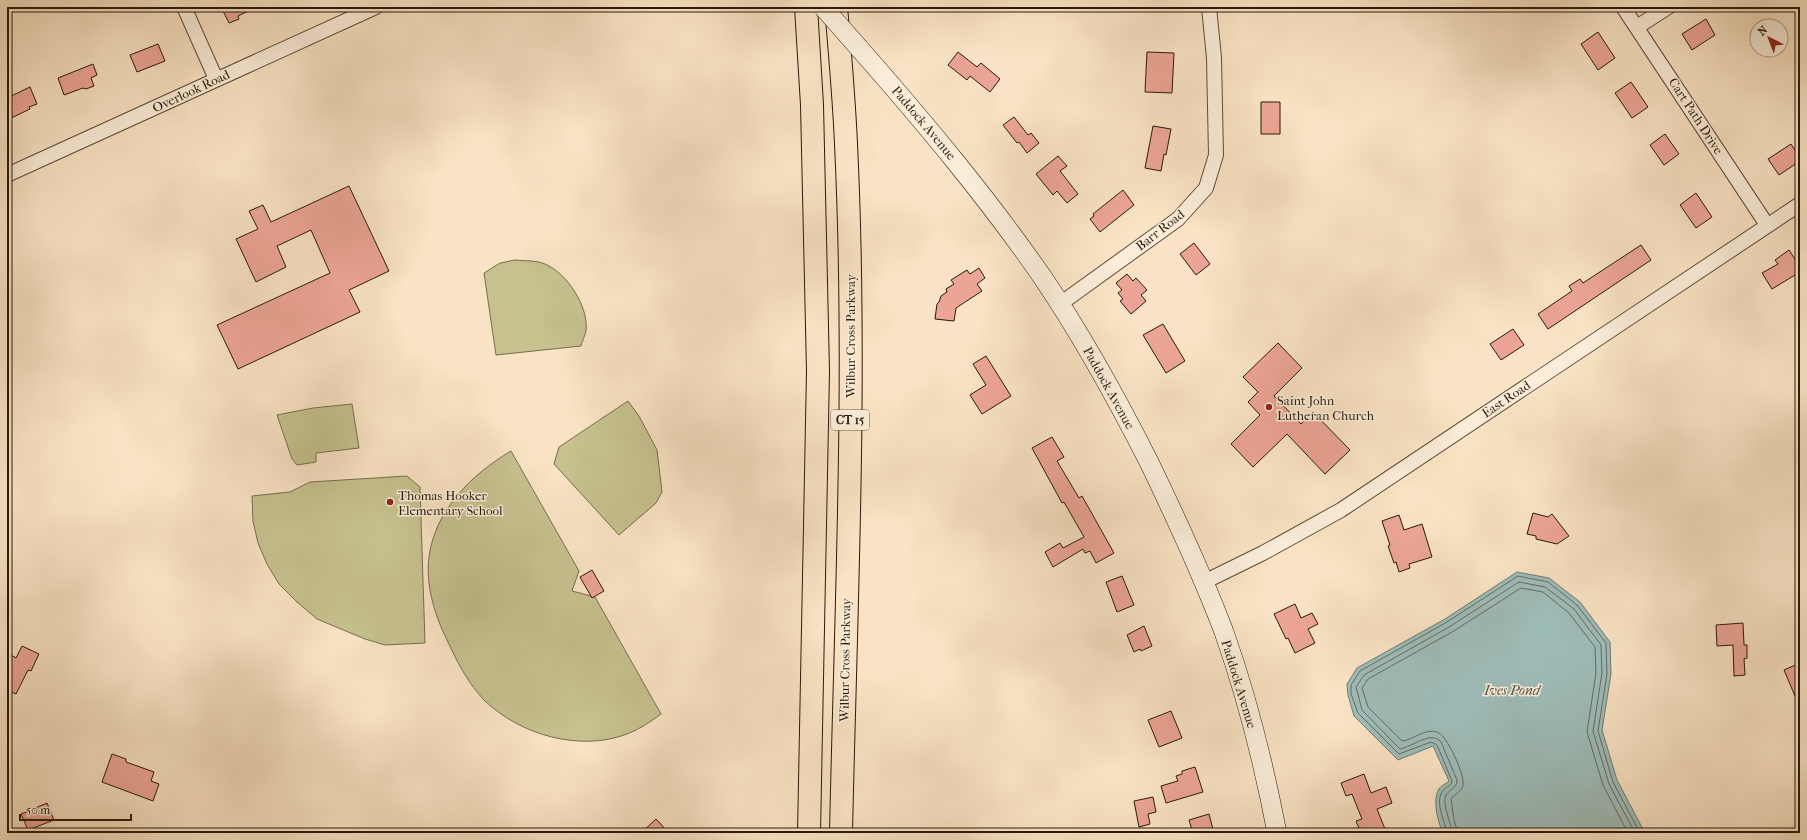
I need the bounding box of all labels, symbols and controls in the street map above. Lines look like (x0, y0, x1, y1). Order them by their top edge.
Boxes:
north arrow (1749, 18, 1789, 58)
text: N (1755, 23, 1771, 39)
street label: Overlook Road (150, 66, 233, 115)
street label: Cart Path Drive (1666, 75, 1727, 157)
street label: Paddock Avenue (889, 83, 960, 163)
street label: Barr Road (1133, 206, 1188, 254)
street label: Wilbur Cross Parkway (843, 273, 858, 399)
street label: Paddock Avenue (1080, 344, 1138, 432)
street label: East Road (1479, 377, 1534, 421)
place label: Saint John Lutheran Church (1277, 393, 1375, 423)
marker: Saint John Lutheran Church (1264, 402, 1274, 412)
road number: CT 15 (831, 410, 869, 430)
place label: Thomas Hooker Elementary School (398, 488, 503, 518)
marker: Thomas Hooker Elementary School (385, 497, 395, 507)
street label: Wilbur Cross Parkway (836, 597, 854, 723)
street label: Paddock Avenue (1218, 638, 1260, 731)
water label: Ives Pond (1483, 682, 1542, 699)
scale bar (20, 796, 131, 822)
text: 50 m (26, 803, 50, 817)

